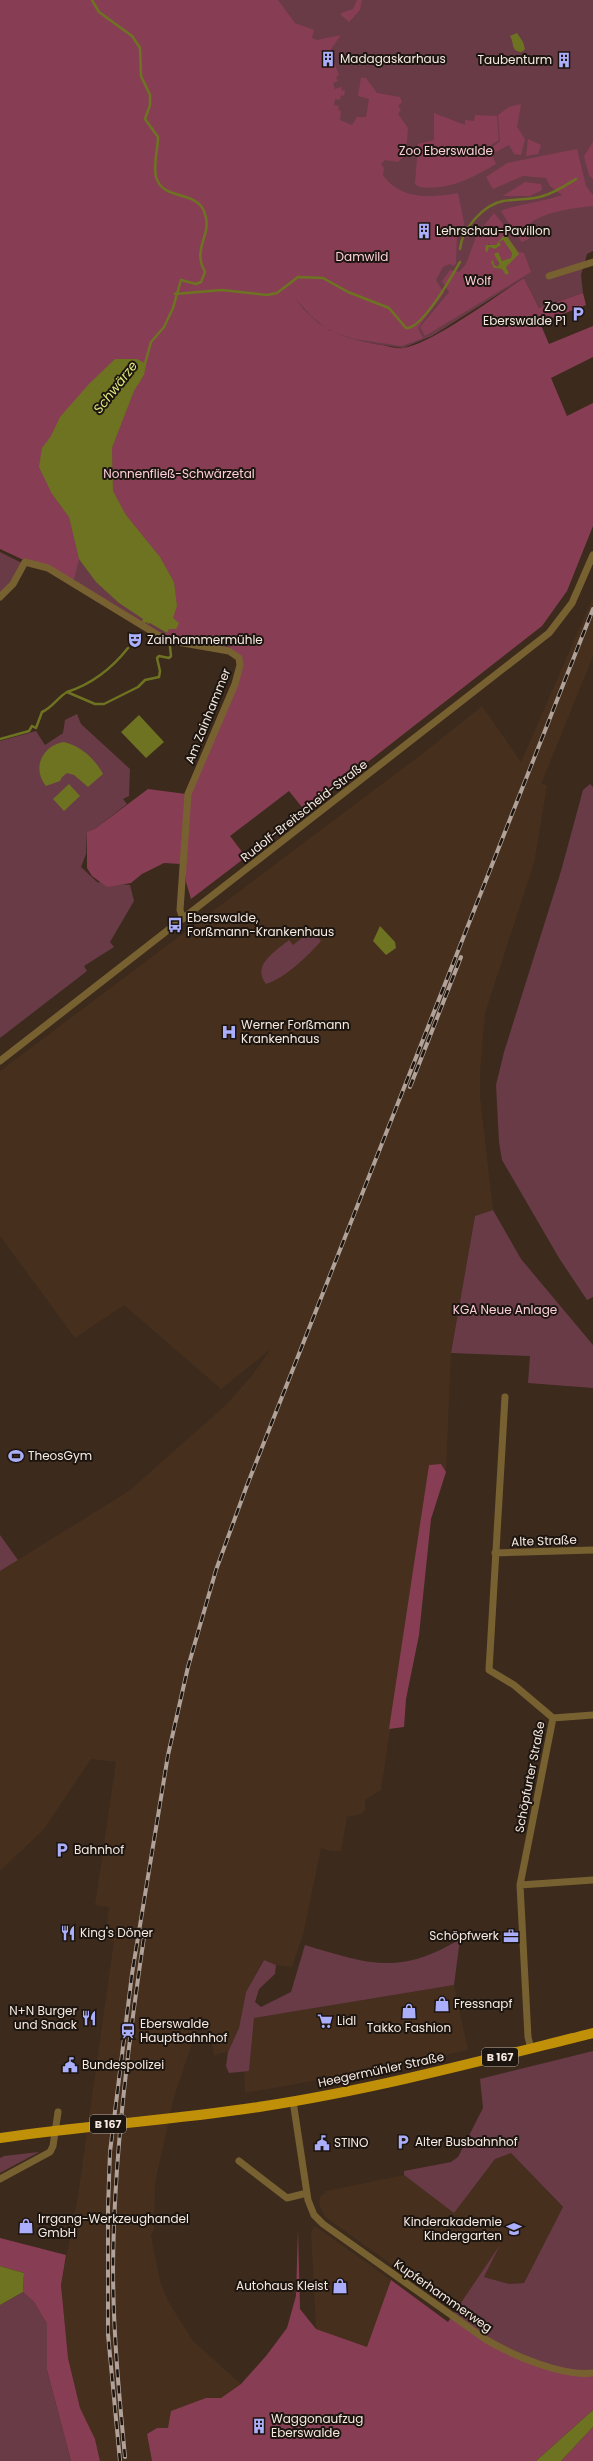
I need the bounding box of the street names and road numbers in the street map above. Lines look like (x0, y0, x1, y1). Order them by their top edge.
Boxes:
street label: Am Zainhammer (181, 665, 235, 766)
street label: Rudolf-Breitscheid-Straße (237, 756, 371, 866)
street label: Alte Straße (511, 1531, 577, 1550)
street label: Schöpfurter Straße (510, 1720, 549, 1834)
street label: Heegermühler Straße (316, 2048, 446, 2091)
road number: B 167 (482, 2048, 518, 2066)
road number: B 167 (90, 2115, 126, 2133)
street label: Kupferhammerweg (391, 2255, 496, 2336)

